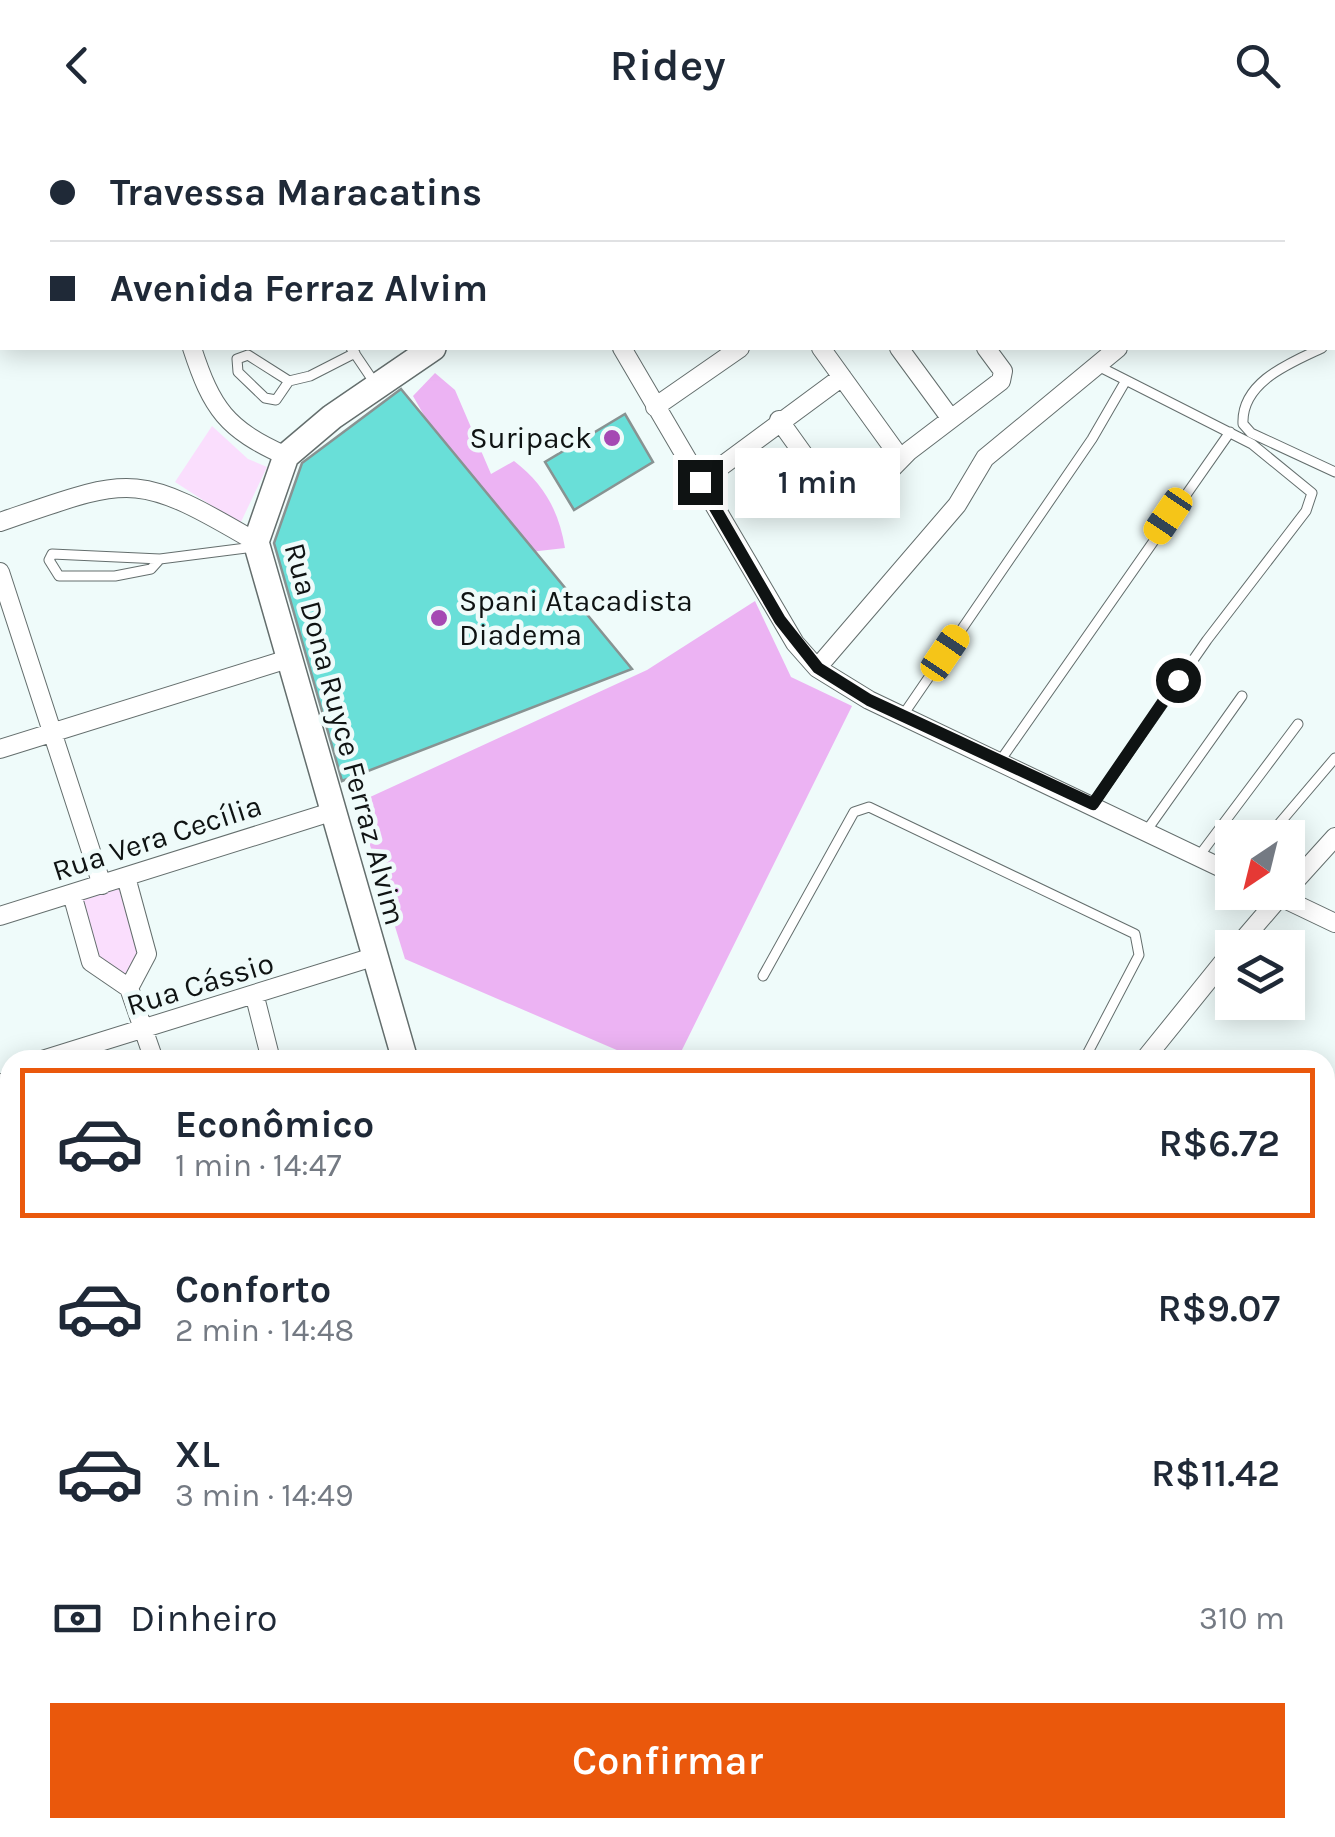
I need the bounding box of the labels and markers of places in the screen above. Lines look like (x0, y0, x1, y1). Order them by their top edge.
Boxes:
place label: Suripack (469, 420, 592, 456)
marker: Suripack (601, 427, 623, 449)
place label: Spani Atacadista Diadema (459, 583, 693, 653)
marker: Spani Atacadista Diadema (428, 607, 450, 629)

